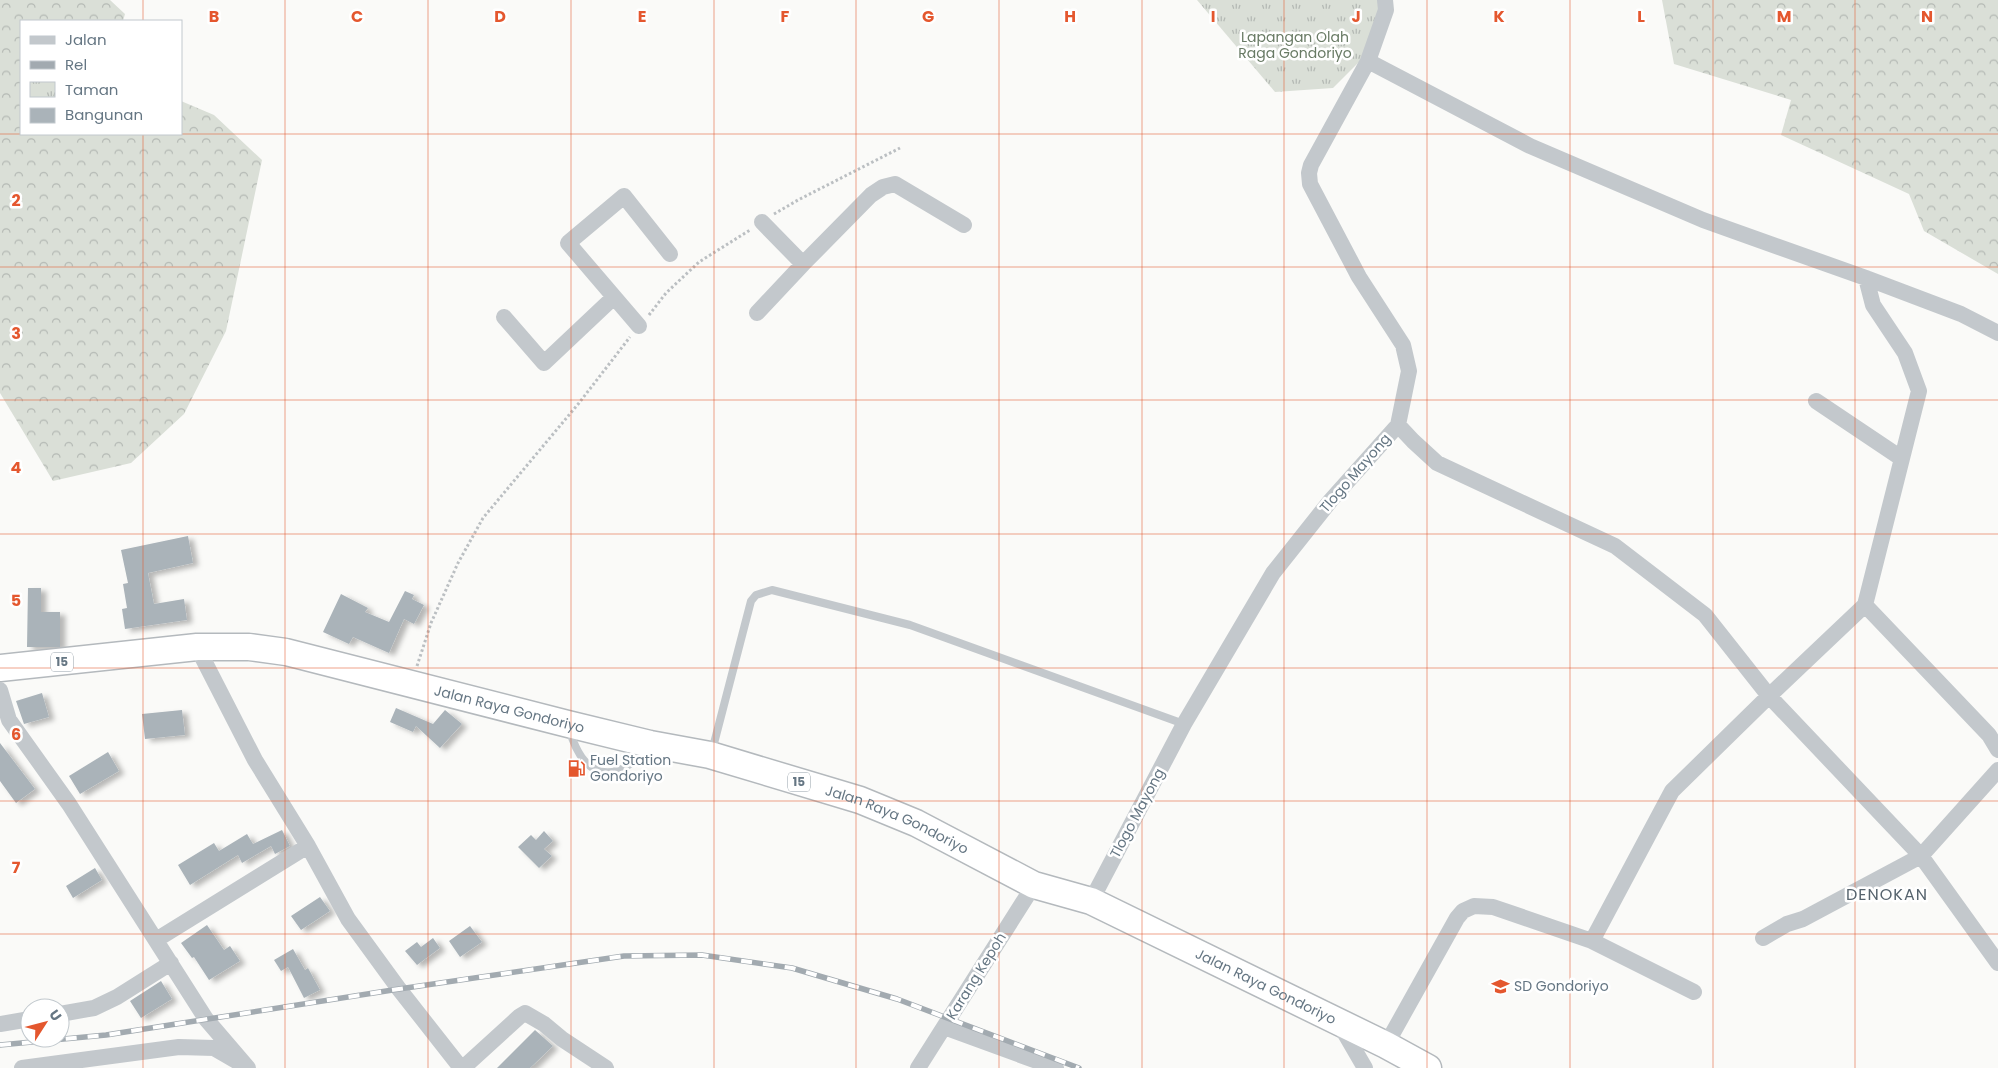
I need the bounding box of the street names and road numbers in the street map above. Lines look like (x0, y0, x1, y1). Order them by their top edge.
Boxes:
street label: Tlogo Mayong (1315, 429, 1395, 517)
road number: 15 (51, 652, 73, 672)
street label: Jalan Raya Gondoriyo (432, 680, 587, 738)
street label: Tlogo Mayong (1105, 765, 1169, 861)
road number: 15 (788, 772, 810, 792)
street label: Jalan Raya Gondoriyo (823, 780, 972, 859)
street label: Karang Kepoh (941, 929, 1011, 1023)
street label: Jalan Raya Gondoriyo (1192, 943, 1340, 1029)

